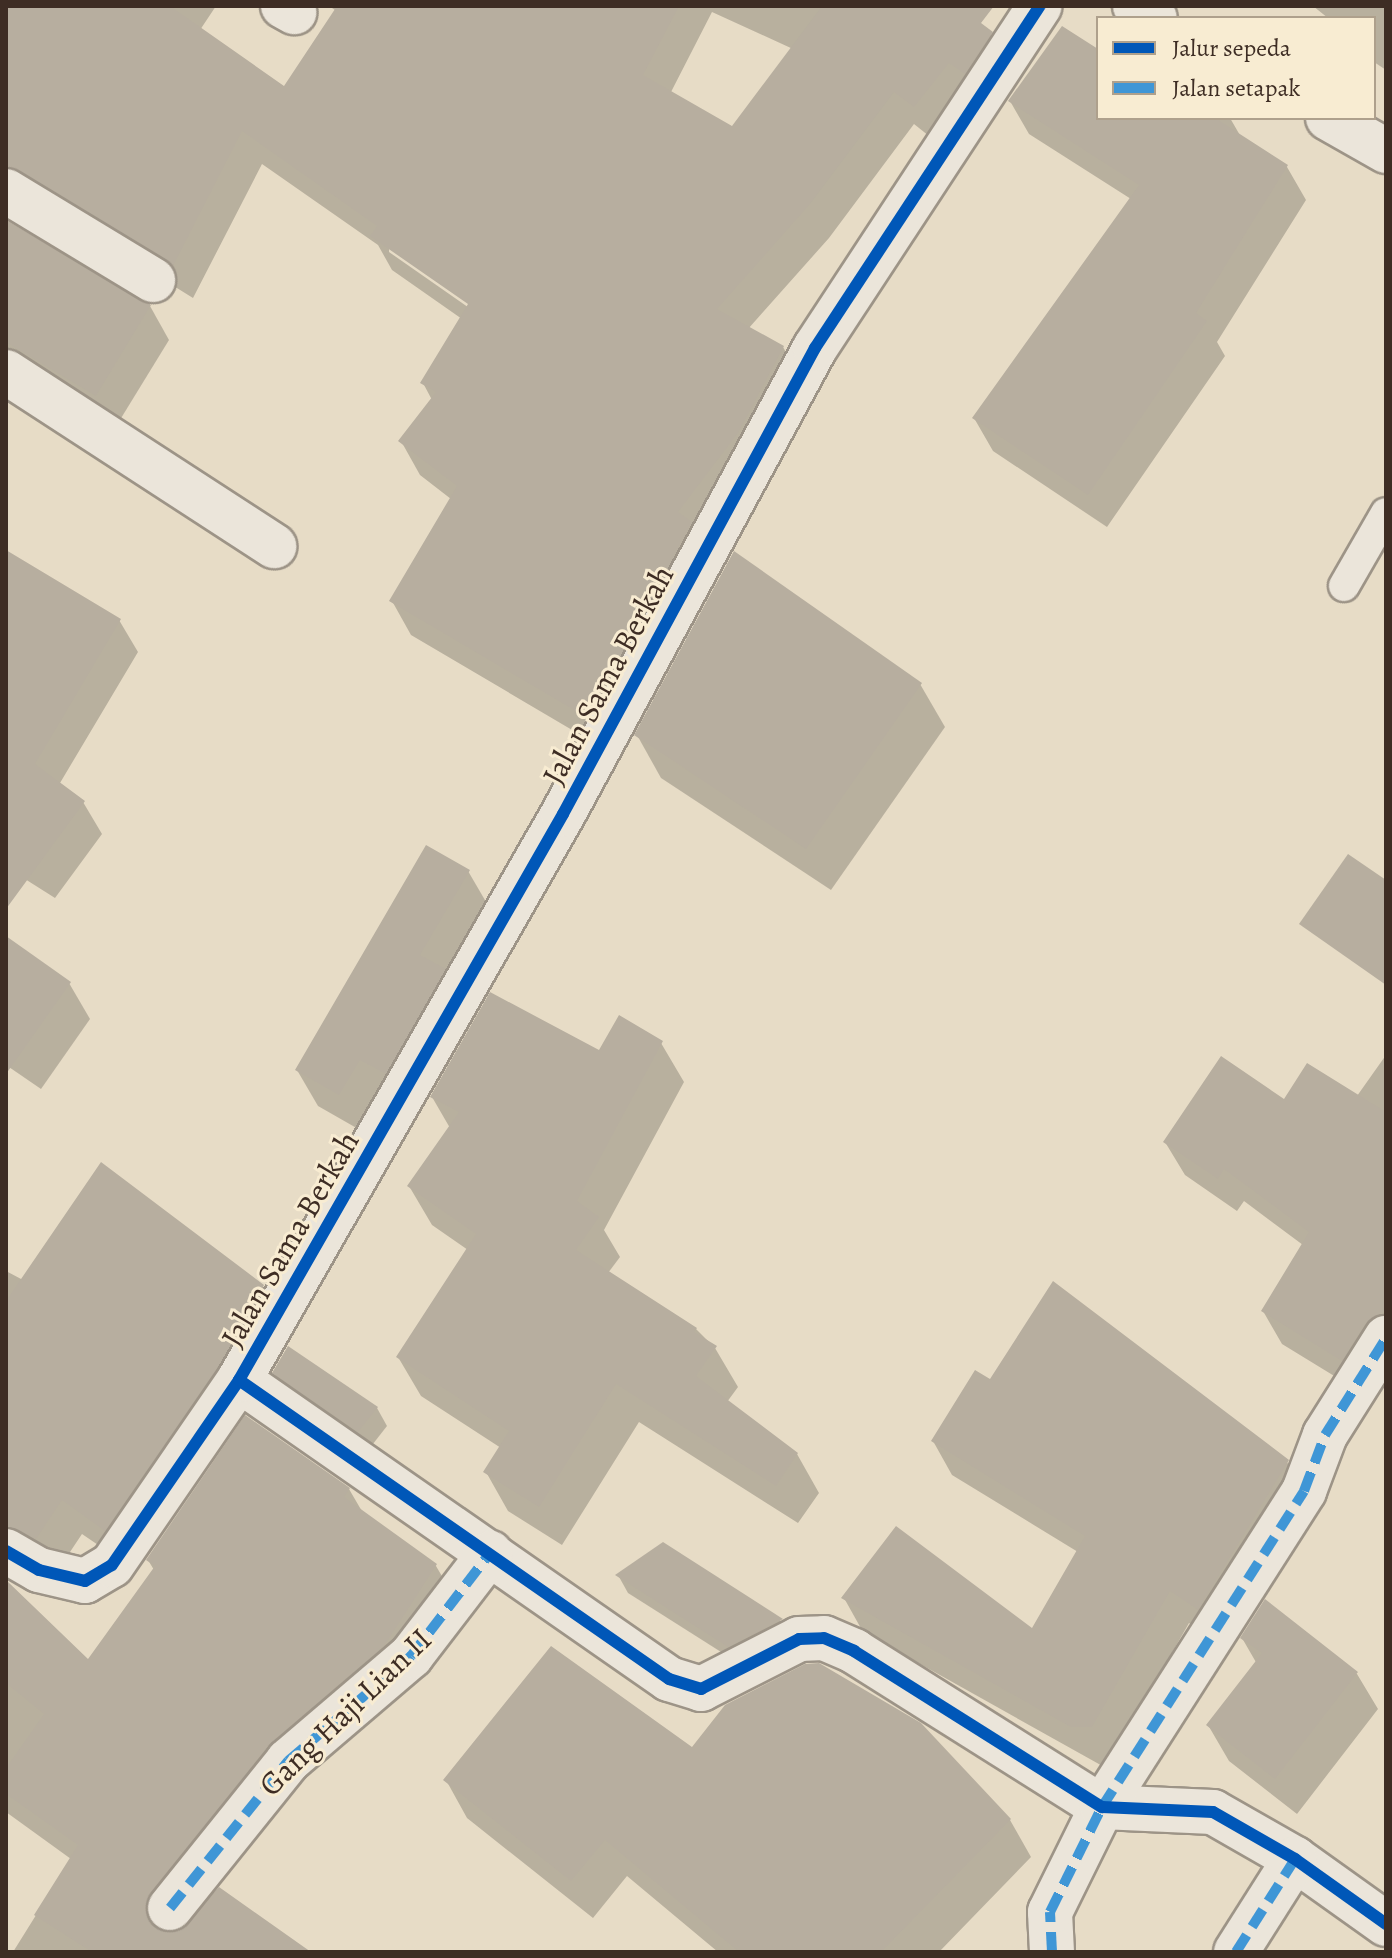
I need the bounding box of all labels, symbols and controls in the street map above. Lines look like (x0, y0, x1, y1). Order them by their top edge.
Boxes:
legend (1096, 16, 1376, 120)
text: Jalur sepeda (1172, 32, 1291, 64)
text: Jalan setapak (1172, 72, 1301, 104)
street label: Jalan Sama Berkah (534, 559, 682, 791)
street label: Jalan Sama Berkah (213, 1124, 367, 1354)
street label: Gang Haji Lian II (251, 1620, 439, 1804)

